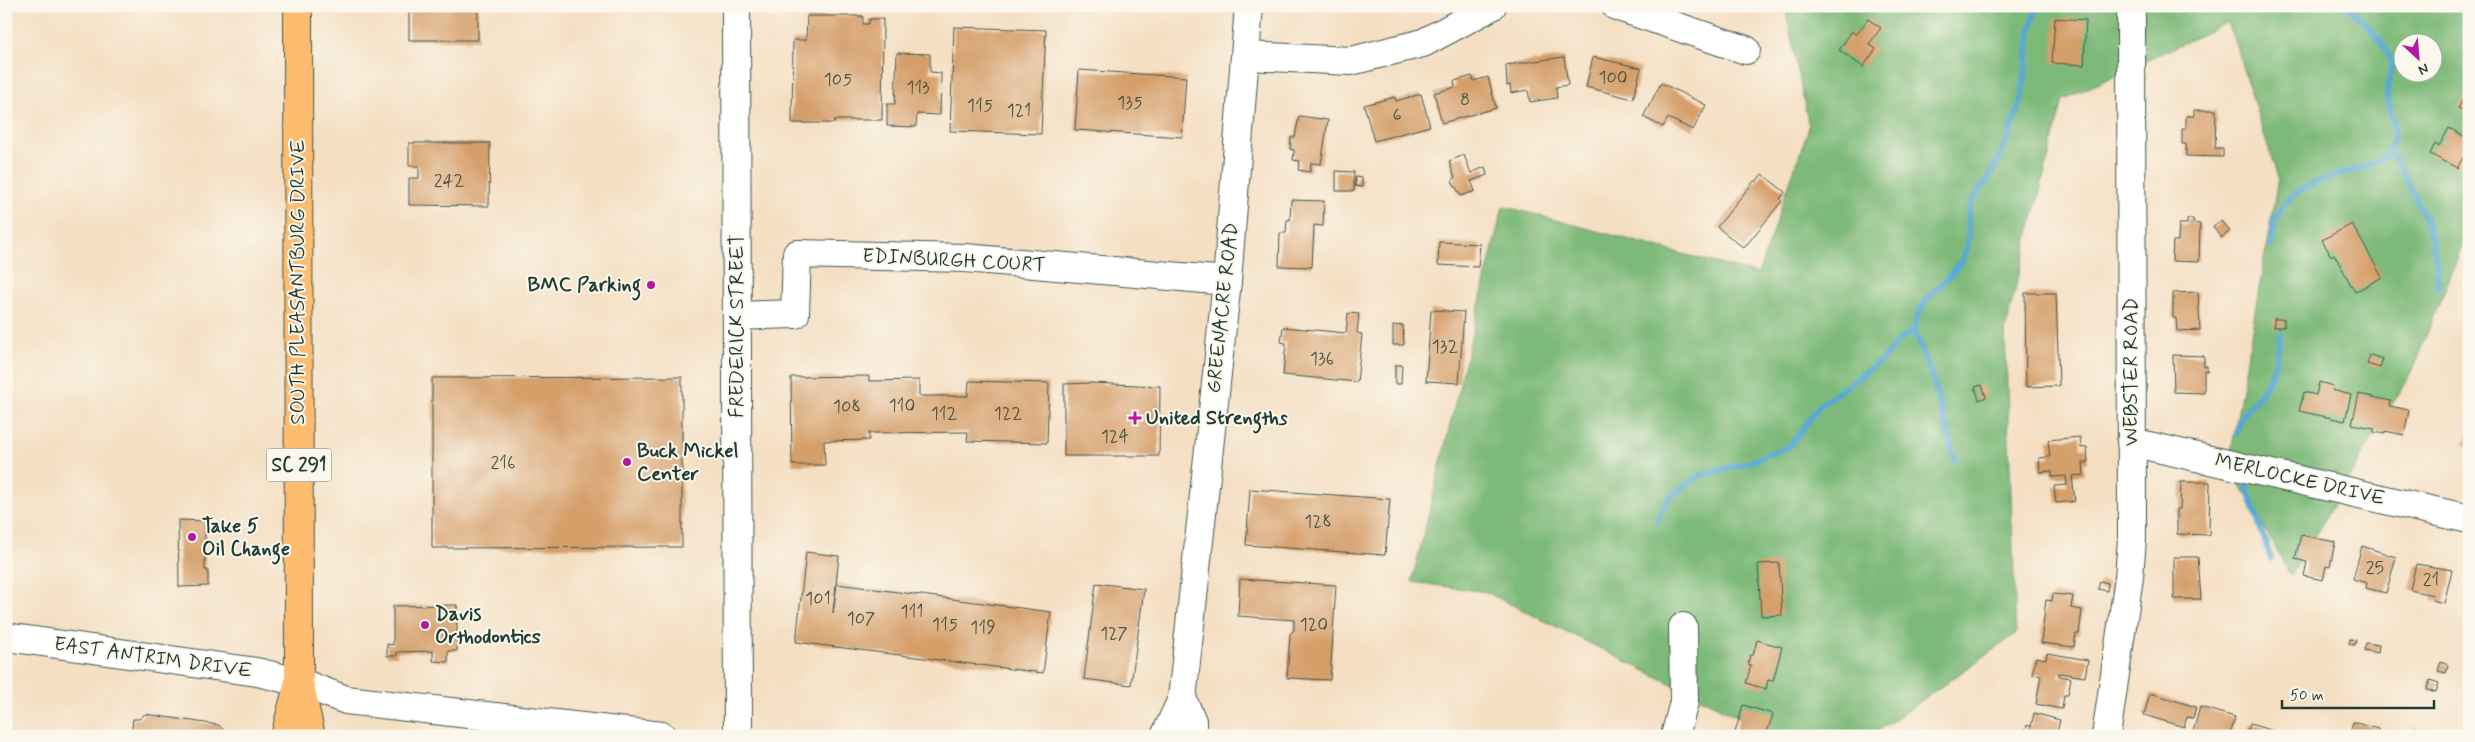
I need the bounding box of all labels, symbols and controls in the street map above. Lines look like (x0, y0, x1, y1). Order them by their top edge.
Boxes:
north arrow (2392, 32, 2442, 82)
text: N (2415, 59, 2431, 79)
house number: 100 (1598, 66, 1628, 90)
house number: 105 (824, 68, 852, 92)
house number: 113 (906, 76, 930, 100)
house number: 8 (1460, 88, 1470, 112)
house number: 135 (1117, 91, 1143, 115)
house number: 115 (967, 94, 993, 118)
house number: 121 (1007, 99, 1031, 123)
house number: 6 (1392, 103, 1402, 127)
street label: SOUTH PLEASANTBURG DRIVE (285, 139, 312, 425)
house number: 242 (434, 169, 465, 193)
street label: GREENACRE ROAD (1201, 221, 1245, 395)
street label: FREDERICK STREET (724, 234, 751, 418)
street label: EDINBURGH COURT (862, 243, 1046, 279)
place label: BMC Parking (528, 272, 641, 301)
marker: BMC Parking (645, 279, 657, 291)
street label: WEBSTER ROAD (2118, 298, 2145, 446)
house number: 132 (1432, 335, 1458, 359)
house number: 136 (1310, 347, 1334, 371)
house number: 110 (889, 394, 915, 418)
house number: 108 (833, 395, 861, 419)
house number: 112 (931, 402, 958, 426)
house number: 122 (994, 402, 1022, 426)
place label: United Strengths (1146, 405, 1288, 434)
marker: United Strengths (1128, 411, 1142, 425)
house number: 124 (1101, 425, 1129, 449)
place label: Buck Mickel Center (637, 438, 738, 488)
street label: MERLOCKE DRIVE (2212, 447, 2388, 513)
road number: SC 291 (266, 448, 332, 482)
house number: 216 (490, 451, 516, 475)
marker: Buck Mickel Center (621, 456, 633, 468)
house number: 128 (1304, 510, 1332, 534)
place label: Take 5 Oil Change (202, 513, 290, 565)
marker: Take 5 Oil Change (186, 531, 198, 543)
house number: 25 (2366, 556, 2384, 580)
house number: 21 (2423, 568, 2439, 592)
house number: 101 (805, 587, 831, 611)
house number: 111 (901, 600, 923, 624)
place label: Davis Orthodontics (435, 601, 541, 651)
house number: 107 (847, 607, 875, 631)
house number: 115 (932, 613, 958, 637)
house number: 120 (1300, 613, 1328, 637)
house number: 119 (970, 616, 996, 640)
marker: Davis Orthodontics (419, 619, 431, 631)
house number: 127 (1100, 622, 1128, 646)
street label: EAST ANTRIM DRIVE (52, 631, 254, 685)
scale bar (2282, 677, 2435, 709)
text: 50 m (2290, 686, 2324, 706)

